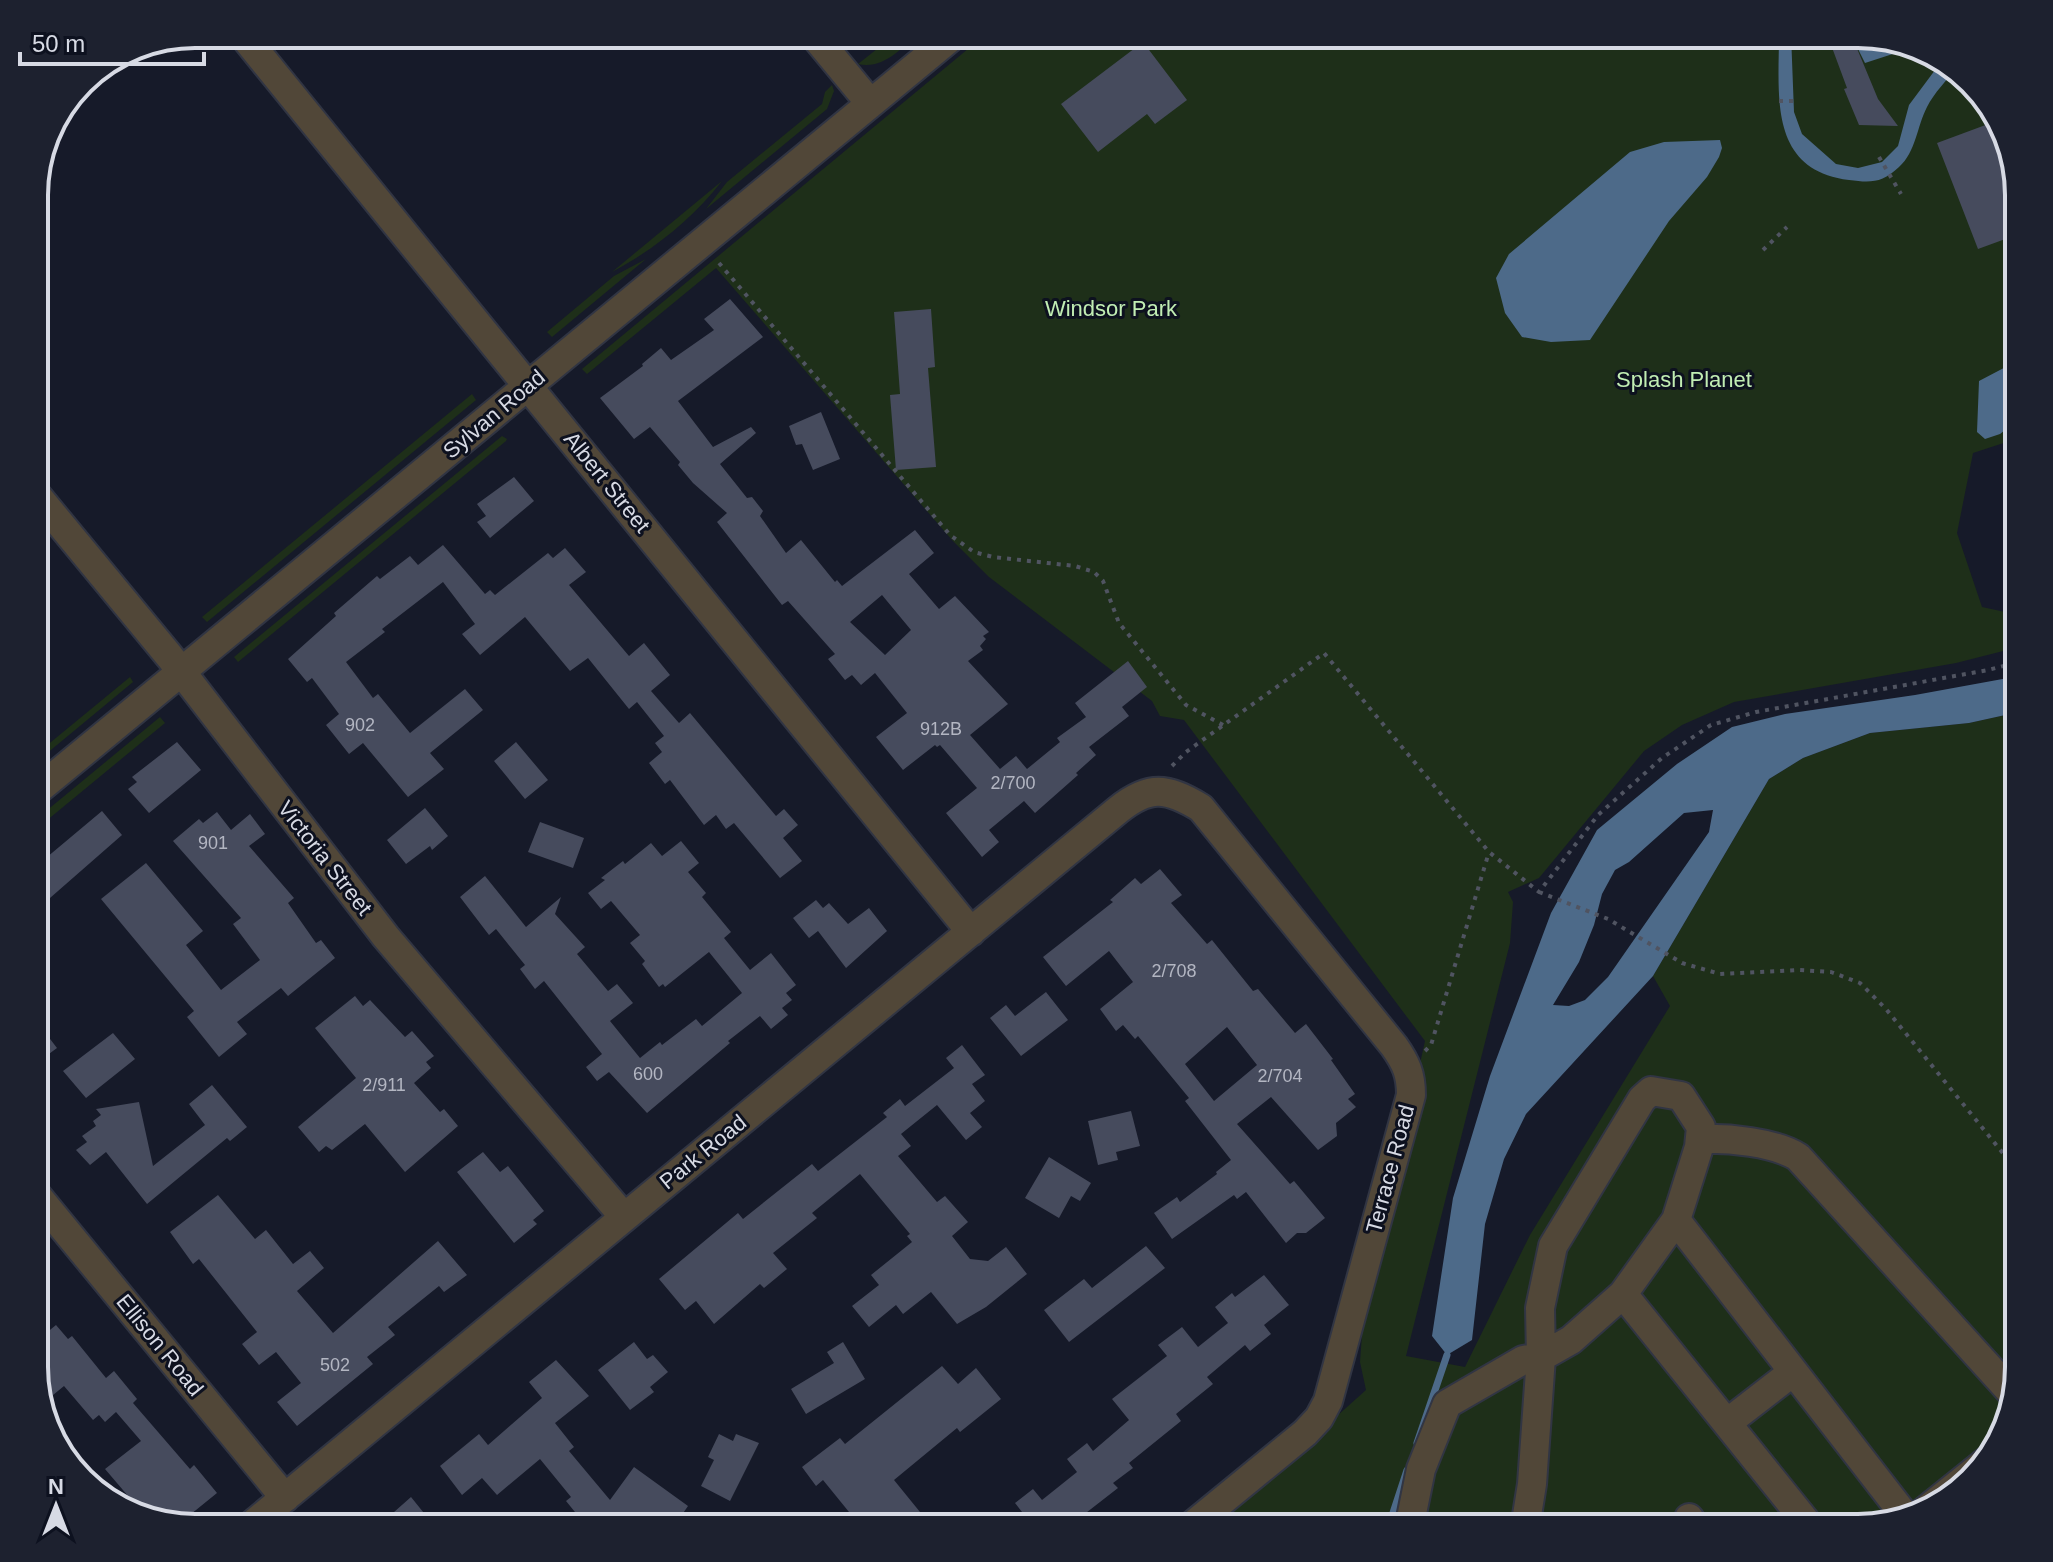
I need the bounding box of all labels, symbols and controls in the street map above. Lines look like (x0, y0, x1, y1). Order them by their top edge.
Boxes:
scale bar (20, 16, 204, 66)
text: 50 m (32, 30, 85, 57)
park label: Windsor Park (1045, 296, 1178, 321)
street label: Sylvan Road (438, 364, 550, 464)
park label: Splash Planet (1616, 367, 1752, 392)
street label: Albert Street (559, 427, 655, 537)
house number: 902 (345, 715, 375, 735)
house number: 912B (920, 719, 962, 739)
house number: 2/700 (990, 773, 1036, 793)
street label: Victoria Street (273, 796, 377, 920)
house number: 901 (198, 833, 228, 853)
house number: 2/708 (1151, 961, 1197, 981)
house number: 600 (633, 1064, 663, 1084)
house number: 2/704 (1257, 1066, 1303, 1086)
house number: 2/911 (362, 1075, 406, 1095)
street label: Terrace Road (1361, 1102, 1419, 1236)
street label: Park Road (655, 1110, 751, 1194)
street label: Ellison Road (111, 1289, 209, 1401)
house number: 502 (320, 1355, 350, 1375)
north arrow (16, 1466, 96, 1546)
text: N (48, 1474, 64, 1499)

